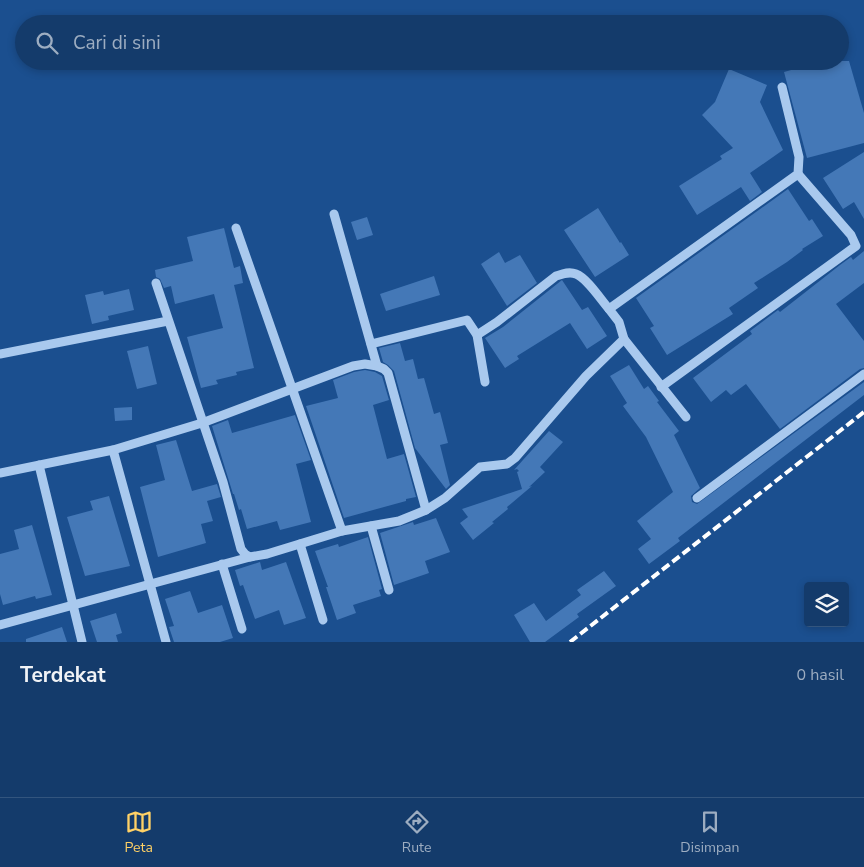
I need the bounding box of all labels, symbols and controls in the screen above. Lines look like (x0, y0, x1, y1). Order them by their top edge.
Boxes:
search box (15, 15, 849, 70)
icon: search (33, 29, 61, 57)
text: Cari di sini (73, 30, 161, 56)
map controls (804, 582, 849, 627)
button: layers (804, 582, 849, 627)
text: Terdekat (20, 661, 106, 689)
text: 0 hasil (797, 664, 844, 686)
tab: Peta (125, 808, 153, 857)
tab: Rute (402, 808, 431, 857)
tab: Disimpan (680, 808, 739, 857)

